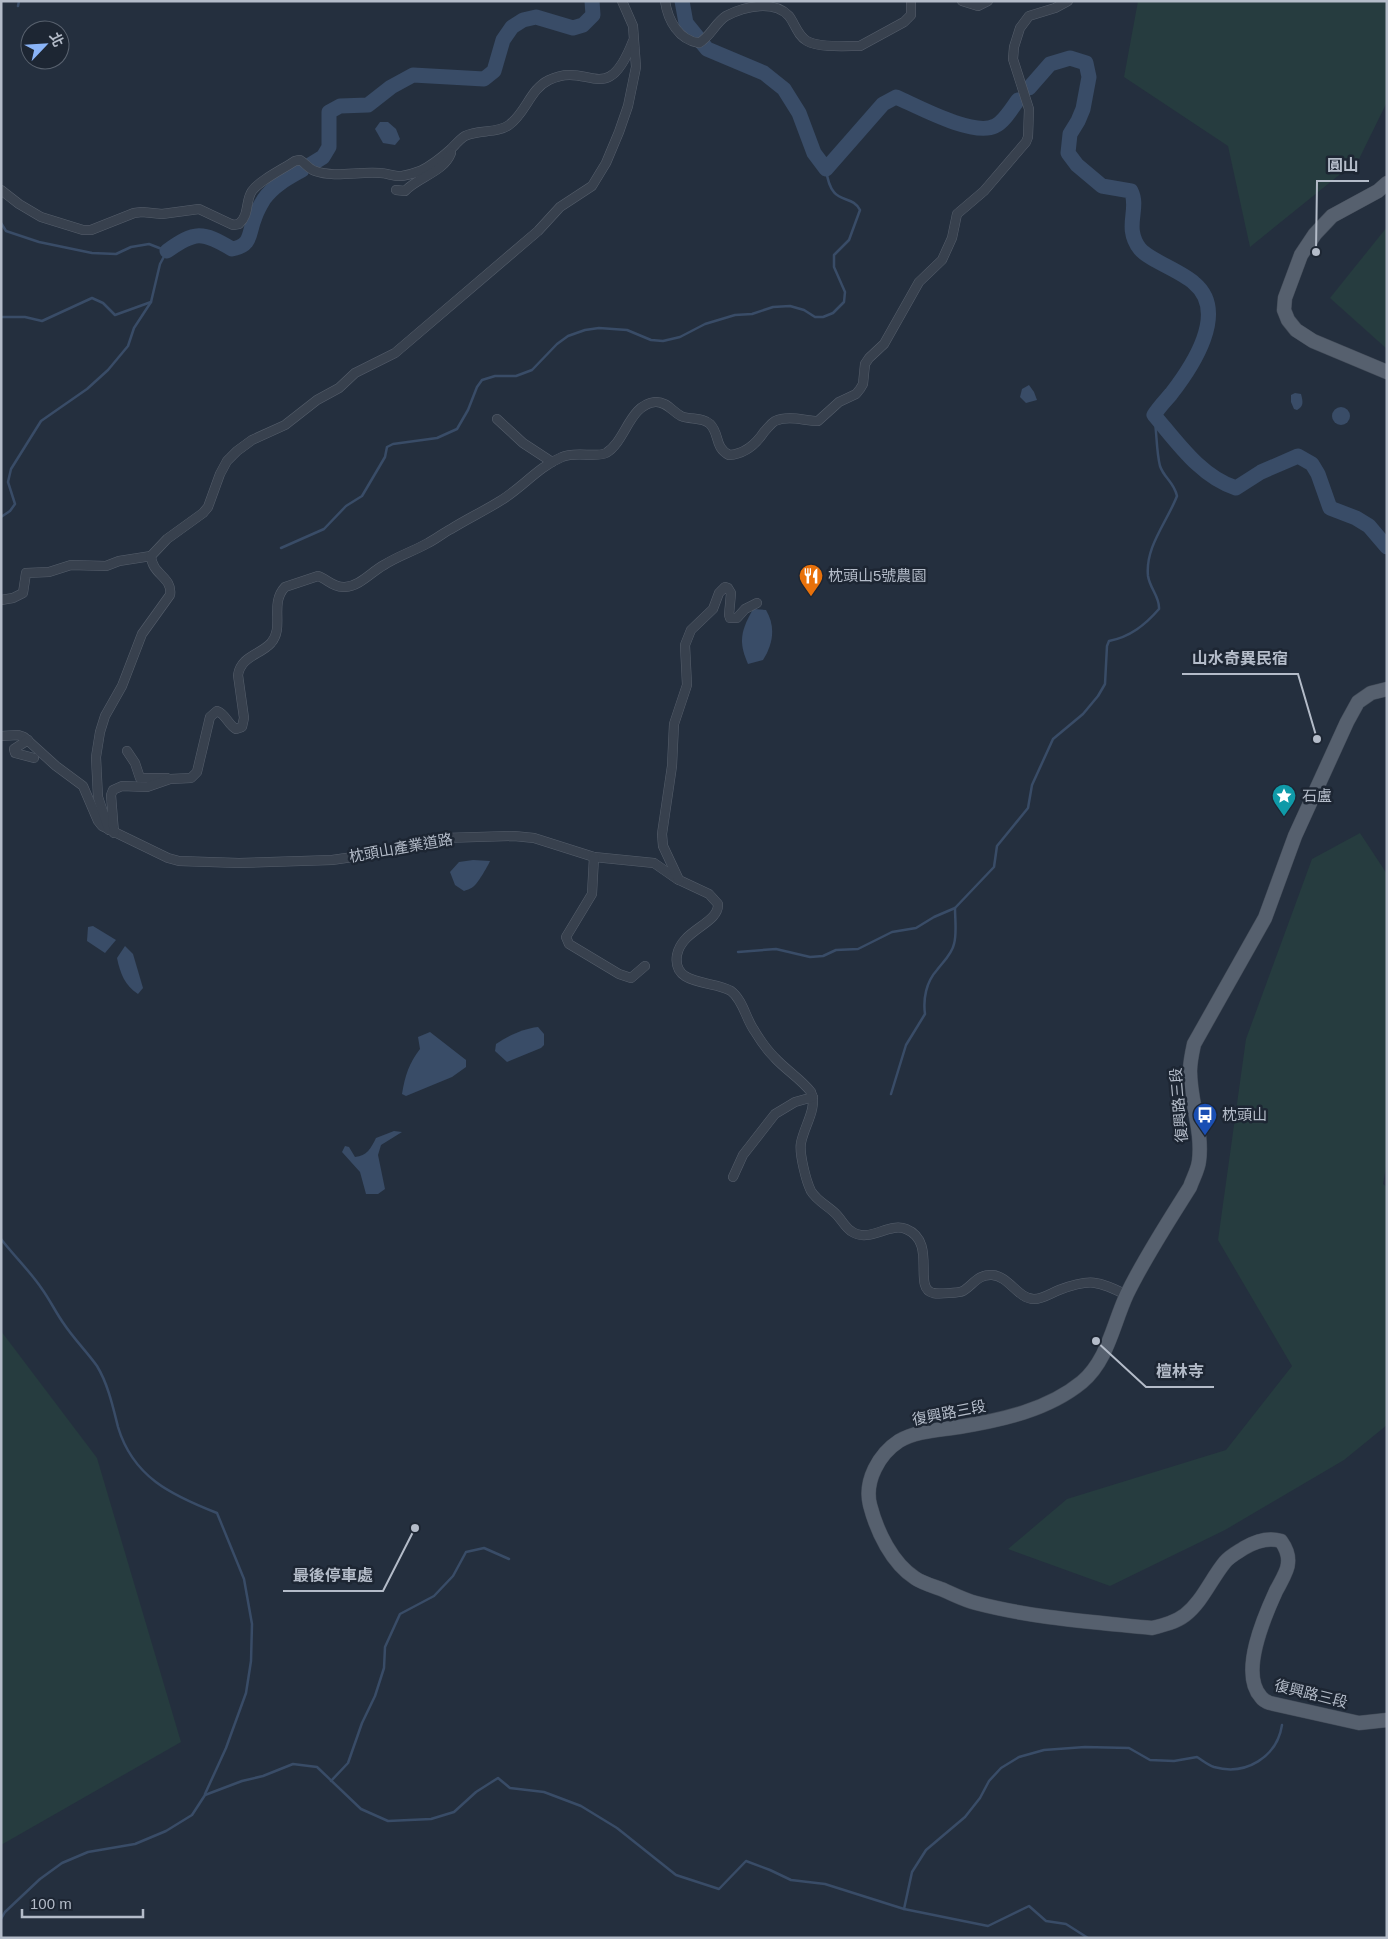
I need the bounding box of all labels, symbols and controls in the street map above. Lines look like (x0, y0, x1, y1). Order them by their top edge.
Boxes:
north arrow (20, 20, 70, 70)
text: 北 (47, 30, 67, 49)
callout: 圓山 (1317, 150, 1369, 181)
text: 圓山 (1327, 157, 1359, 174)
restaurant icon: 枕頭山5號農園 (798, 563, 824, 597)
place label: 枕頭山5號農園 (828, 567, 926, 584)
callout: 山水奇異民宿 (1182, 643, 1298, 674)
text: 山水奇異民宿 (1192, 650, 1288, 667)
place icon: 石盧 (1271, 783, 1297, 817)
place label: 石盧 (1302, 787, 1332, 804)
street label: 枕頭山產業道路 (348, 830, 454, 865)
street label: 復興路三段 (1167, 1067, 1190, 1143)
bus stop icon: 枕頭山 (1192, 1102, 1218, 1136)
place label: 枕頭山 (1222, 1106, 1267, 1123)
callout: 檀林寺 (1146, 1356, 1214, 1387)
text: 檀林寺 (1156, 1362, 1204, 1380)
street label: 復興路三段 (910, 1397, 987, 1428)
callout: 最後停車處 (283, 1560, 383, 1591)
text: 最後停車處 (293, 1567, 373, 1584)
street label: 復興路三段 (1273, 1676, 1350, 1711)
scale bar (22, 1886, 144, 1918)
text: 100 m (30, 1895, 72, 1912)

